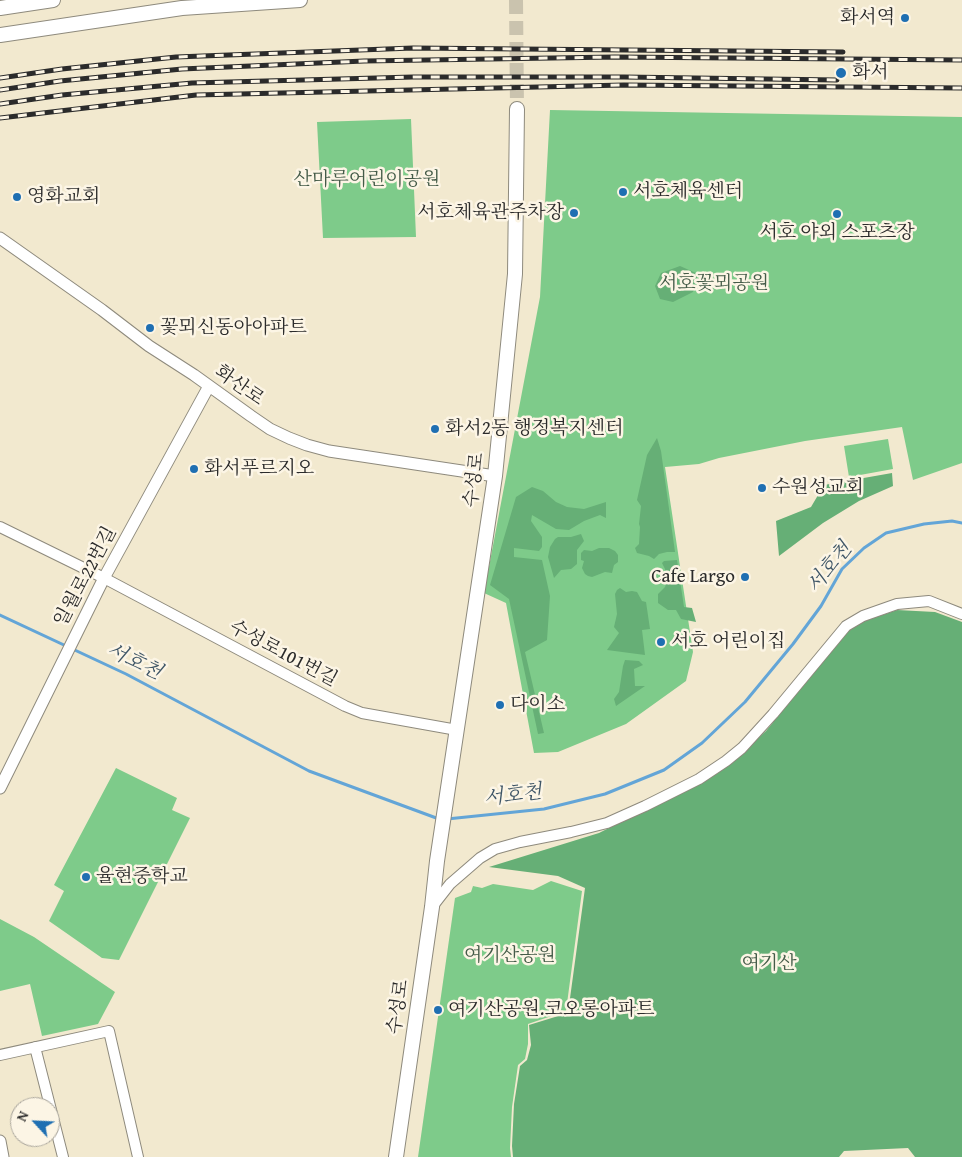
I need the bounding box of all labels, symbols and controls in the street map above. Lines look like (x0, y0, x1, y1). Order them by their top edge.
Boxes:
place label: 화서역 (840, 7, 895, 29)
marker: 화서역 (899, 12, 911, 24)
place label: 화서 (852, 62, 889, 84)
marker: 화서 (834, 66, 848, 80)
park label: 산마루어린이공원 (294, 169, 440, 191)
place label: 서호체육센터 (633, 181, 743, 203)
place label: 영화교회 (27, 186, 100, 208)
marker: 서호체육센터 (617, 186, 629, 198)
marker: 영화교회 (11, 191, 23, 203)
place label: 서호체육관주차장 (417, 202, 564, 224)
marker: 서호체육관주차장 (568, 207, 580, 219)
marker: 서호 야외 스포츠장 (831, 208, 843, 220)
place label: 서호 야외 스포츠장 (759, 222, 915, 244)
park label: 서호꽃뫼공원 (659, 273, 769, 295)
place label: 꽃뫼신동아아파트 (160, 317, 307, 339)
marker: 꽃뫼신동아아파트 (144, 322, 156, 334)
street label: 화산로 (210, 361, 268, 411)
place label: 화서2동 행정복지센터 (445, 418, 624, 440)
marker: 화서2동 행정복지센터 (429, 423, 441, 435)
street label: 수성로 (460, 451, 490, 509)
place label: 화서푸르지오 (204, 458, 314, 480)
marker: 화서푸르지오 (188, 463, 200, 475)
place label: 수원성교회 (772, 477, 864, 499)
marker: 수원성교회 (756, 482, 768, 494)
street label: 일월로22번길 (50, 523, 122, 631)
water label: 서호천 (802, 538, 858, 598)
place label: Cafe Largo (651, 566, 735, 588)
marker: Cafe Largo (739, 571, 751, 583)
street label: 수성로101번길 (225, 616, 341, 692)
place label: 서호 어린이집 (671, 631, 785, 653)
marker: 서호 어린이집 (655, 636, 667, 648)
water label: 서호천 (103, 639, 165, 685)
place label: 다이소 (510, 694, 565, 716)
marker: 다이소 (494, 699, 506, 711)
water label: 서호천 (483, 781, 543, 811)
place label: 율현중학교 (96, 866, 188, 888)
marker: 율현중학교 (80, 871, 92, 883)
park label: 여기산공원 (464, 945, 556, 967)
park label: 여기산 (741, 953, 797, 975)
street label: 수성로 (384, 978, 414, 1036)
place label: 여기산공원.코오롱아파트 (448, 999, 655, 1021)
marker: 여기산공원.코오롱아파트 (432, 1004, 444, 1016)
north arrow (10, 1097, 60, 1147)
text: N (11, 1108, 33, 1125)

